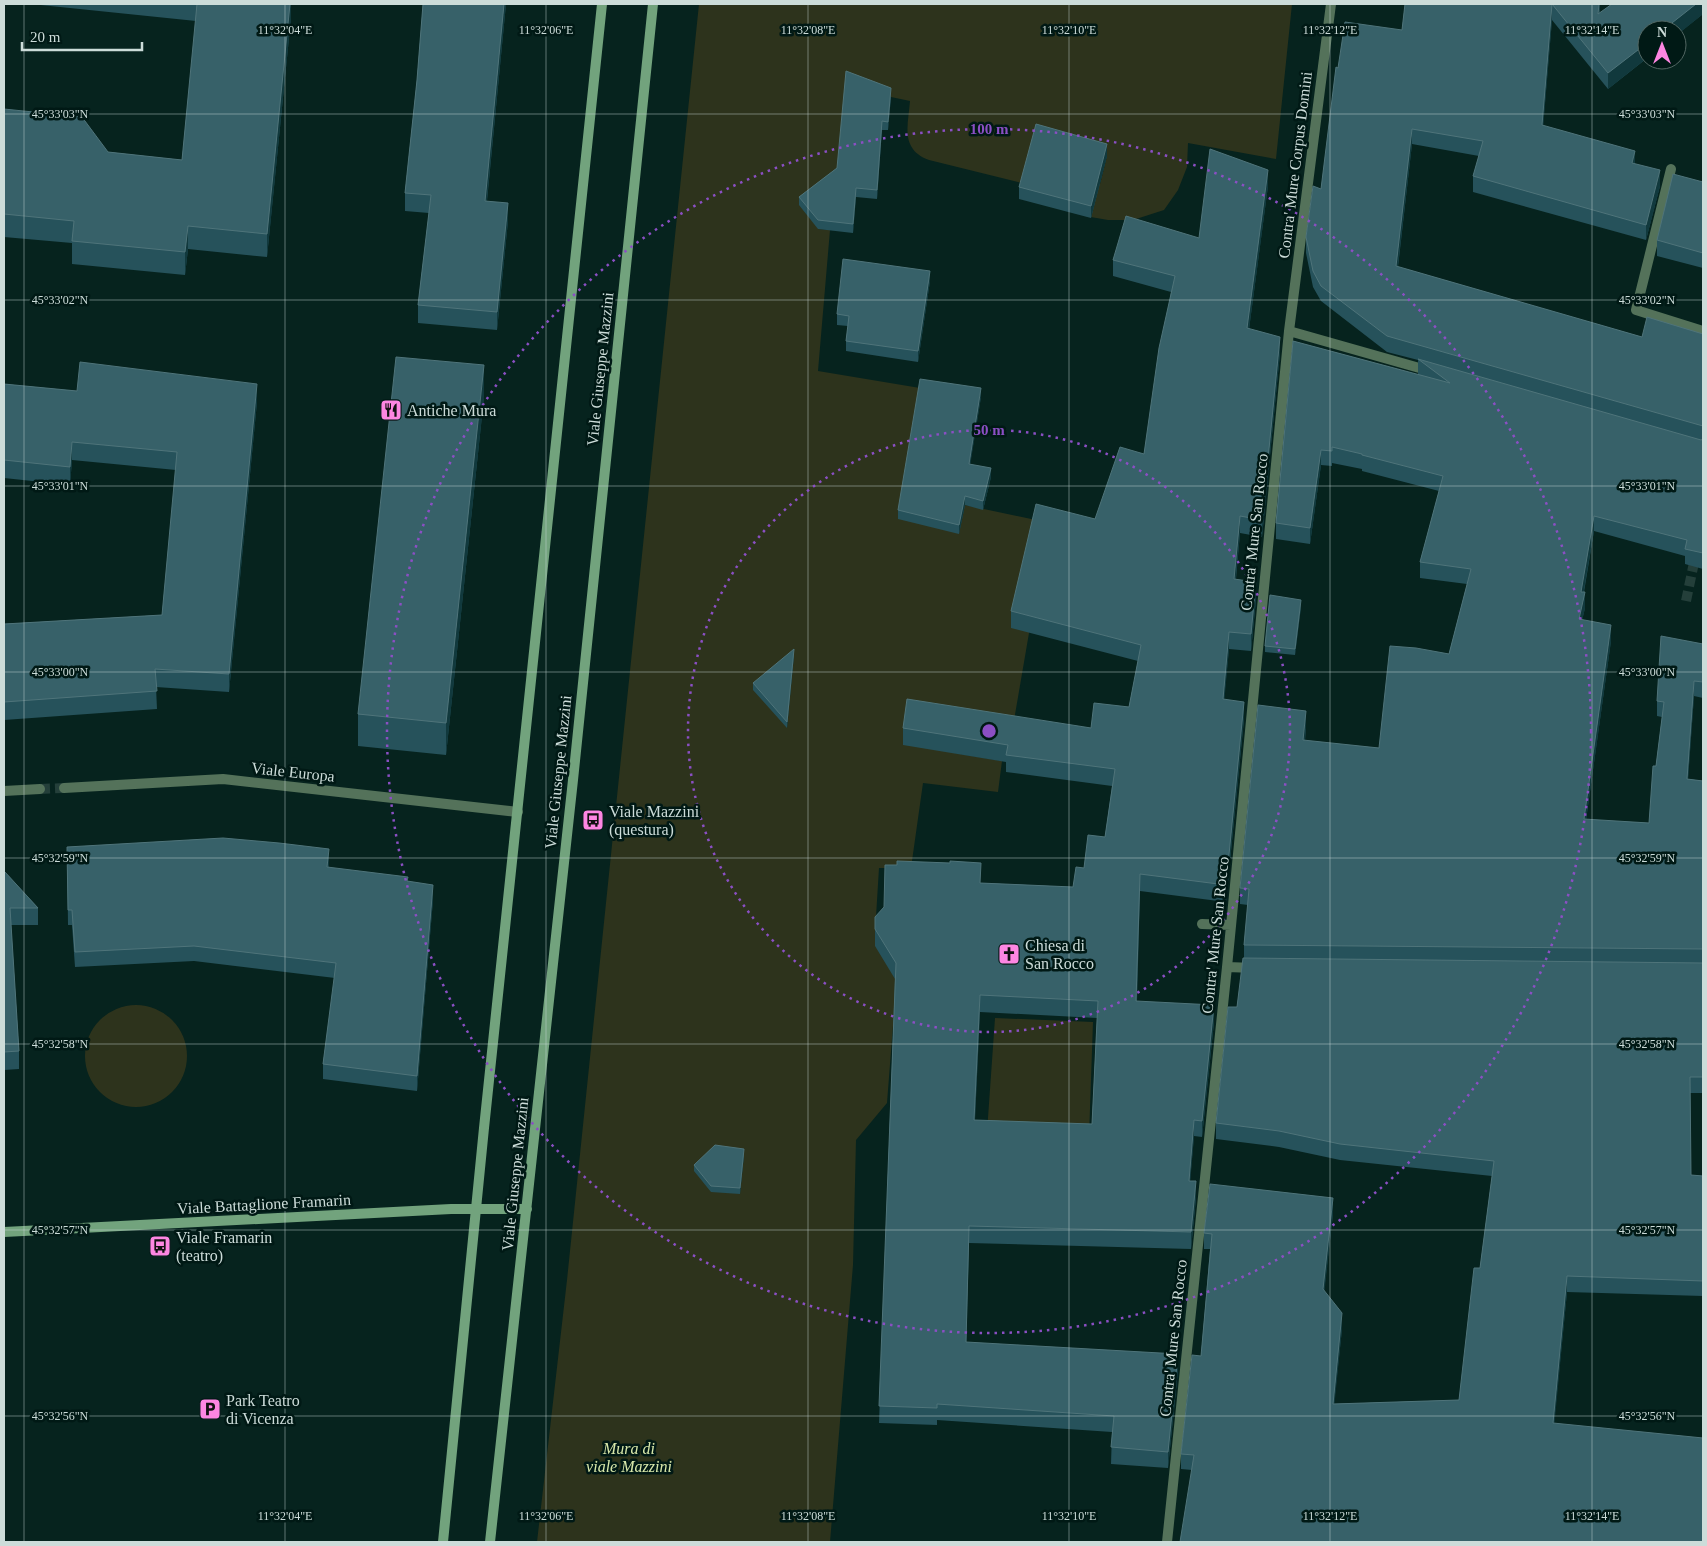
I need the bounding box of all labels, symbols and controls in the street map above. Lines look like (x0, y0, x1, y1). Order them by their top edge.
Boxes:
scale bar (22, 20, 142, 52)
north arrow (1637, 20, 1687, 70)
text: 11°32'04"E (258, 23, 312, 37)
text: 11°32'06"E (519, 23, 573, 37)
text: 11°32'08"E (781, 23, 835, 37)
text: 11°32'10"E (1042, 23, 1096, 37)
text: 11°32'12"E (1303, 23, 1357, 37)
text: 11°32'14"E (1565, 23, 1619, 37)
text: N (1657, 25, 1667, 40)
text: 20 m (30, 29, 61, 45)
street label: Contra' Mure Corpus Domini (1275, 70, 1316, 260)
text: 45°33'03"N (32, 107, 89, 121)
text: 45°33'03"N (1619, 107, 1676, 121)
text: 100 m (970, 121, 1009, 137)
street label: Viale Giuseppe Mazzini (583, 291, 618, 447)
text: 45°33'02"N (32, 293, 89, 307)
text: 45°33'02"N (1619, 293, 1676, 307)
restaurant icon: Antiche Mura (379, 398, 403, 422)
place label: Antiche Mura (407, 402, 496, 419)
text: 50 m (973, 422, 1005, 438)
street label: Contra' Mure San Rocco (1237, 453, 1271, 611)
text: 45°33'01"N (32, 479, 89, 493)
text: 45°33'01"N (1619, 479, 1676, 493)
text: 45°33'00"N (32, 665, 89, 679)
text: 45°33'00"N (1619, 665, 1676, 679)
street label: Viale Giuseppe Mazzini (541, 694, 576, 850)
centre of rings (980, 722, 998, 740)
street label: Viale Europa (250, 759, 336, 786)
place label: Viale Mazzini (questura) (609, 803, 700, 839)
bus stop icon: Viale Mazzini (questura) (581, 808, 605, 832)
text: 45°32'59"N (32, 851, 89, 865)
text: 45°32'59"N (1619, 851, 1676, 865)
street label: Contra' Mure San Rocco (1198, 856, 1232, 1014)
place label: Chiesa di San Rocco (1025, 937, 1094, 972)
church icon: Chiesa di San Rocco (997, 942, 1021, 966)
text: 45°32'58"N (32, 1037, 89, 1051)
text: 45°32'58"N (1619, 1037, 1676, 1051)
street label: Viale Giuseppe Mazzini (498, 1096, 533, 1252)
street label: Viale Battaglione Framarin (177, 1191, 351, 1218)
text: 45°32'57"N (32, 1223, 89, 1237)
text: 45°32'57"N (1619, 1223, 1676, 1237)
place label: Viale Framarin (teatro) (176, 1229, 272, 1265)
bus stop icon: Viale Framarin (teatro) (148, 1234, 172, 1258)
street label: Contra' Mure San Rocco (1156, 1259, 1190, 1417)
place label: Park Teatro di Vicenza (226, 1392, 300, 1427)
parking icon: Park Teatro di Vicenza (198, 1397, 222, 1421)
text: 45°32'56"N (32, 1409, 89, 1423)
text: 45°32'56"N (1619, 1409, 1676, 1423)
park label: Mura di viale Mazzini (586, 1440, 672, 1475)
text: 11°32'04"E (258, 1509, 312, 1523)
text: 11°32'06"E (519, 1509, 573, 1523)
text: 11°32'08"E (781, 1509, 835, 1523)
text: 11°32'10"E (1042, 1509, 1096, 1523)
text: 11°32'12"E (1303, 1509, 1357, 1523)
text: 11°32'14"E (1565, 1509, 1619, 1523)

